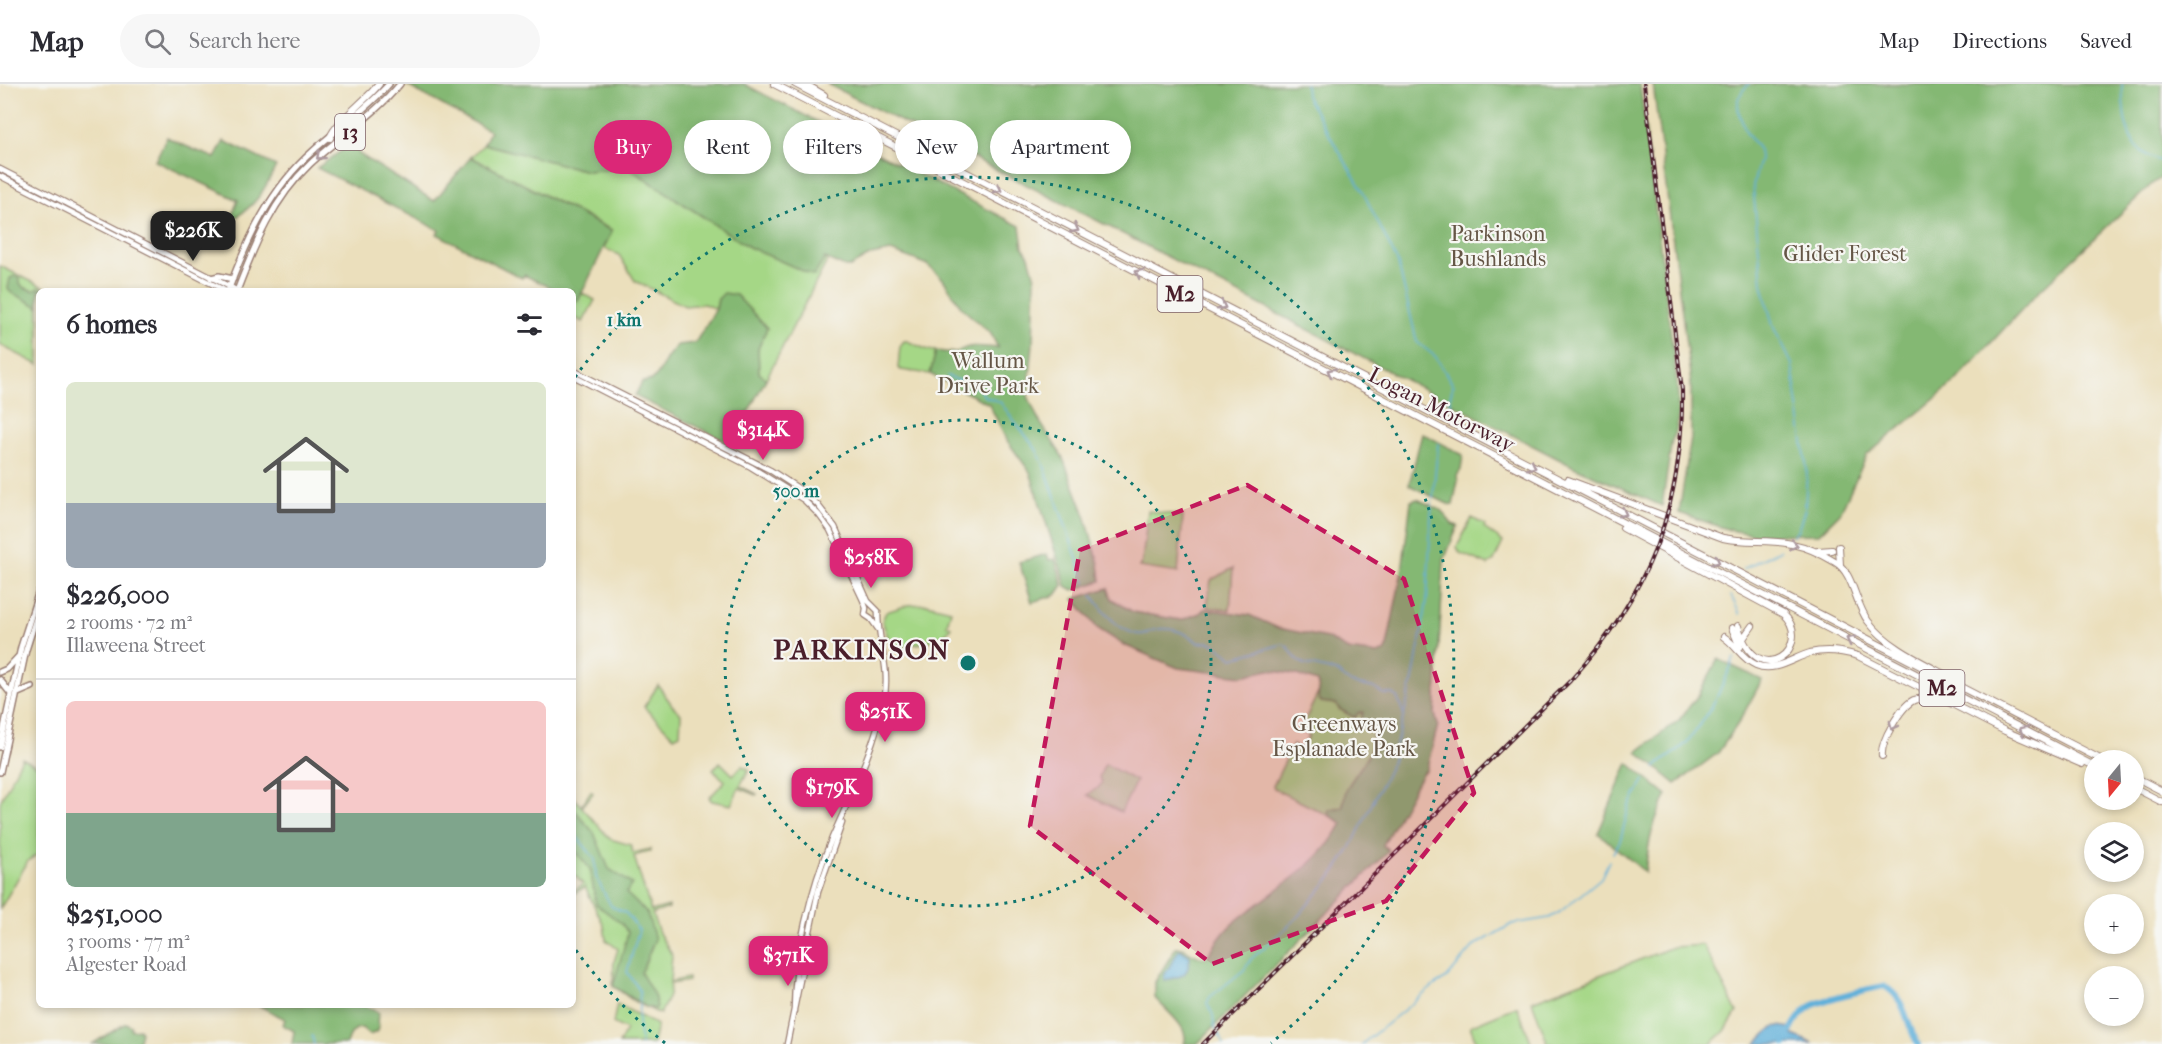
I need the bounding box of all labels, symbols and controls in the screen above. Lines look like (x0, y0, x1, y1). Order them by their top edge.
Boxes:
search box (120, 14, 540, 68)
text: Map (30, 25, 84, 58)
icon: search (141, 25, 174, 58)
text: Search here (189, 28, 300, 54)
text: Map (1879, 29, 1919, 53)
text: Directions (1952, 29, 2047, 53)
text: Saved (2080, 29, 2132, 53)
road number: 13 (335, 114, 365, 150)
chip: Buy (594, 120, 672, 174)
chip: Rent (684, 120, 771, 174)
chip: Filters (783, 120, 883, 174)
chip: New (895, 120, 978, 174)
chip: Apartment (990, 120, 1131, 174)
one-way arrow (316, 149, 327, 160)
one-way arrow (992, 182, 1002, 193)
pin: $226K (151, 211, 235, 262)
text: $226K (165, 219, 221, 242)
park label: Parkinson Bushlands (1450, 221, 1546, 272)
one-way arrow (1068, 222, 1079, 233)
park label: Glider Forest (1783, 241, 1907, 267)
one-way arrow (1135, 269, 1146, 280)
road number: M2 (1158, 276, 1202, 312)
one-way arrow (1216, 298, 1227, 310)
icon: filters (513, 308, 546, 341)
text: 6 homes (66, 309, 157, 340)
text: 1 km (607, 310, 642, 331)
park label: Wallum Drive Park (937, 348, 1040, 399)
street label: Logan Motorway (1364, 362, 1520, 459)
one-way arrow (1327, 368, 1338, 380)
pin: $314K (721, 410, 805, 461)
text: $314K (737, 418, 789, 441)
icon: home (252, 421, 360, 529)
one-way arrow (1525, 458, 1536, 470)
text: 500 m (773, 481, 820, 502)
one-way arrow (1616, 506, 1627, 517)
one-way arrow (1788, 537, 1798, 550)
pin: $258K (829, 538, 913, 589)
text: $258K (844, 546, 898, 569)
one-way arrow (1710, 554, 1721, 565)
text: $226,000 (66, 580, 170, 611)
text: 2 rooms · 72 m² (66, 611, 192, 634)
district label: PARKINSON (773, 633, 951, 666)
text: Illaweena Street (66, 634, 206, 657)
one-way arrow (1846, 636, 1857, 648)
centre of rings (958, 653, 978, 673)
road number: M2 (1920, 670, 1964, 706)
pin: $251K (843, 692, 927, 743)
text: $251K (859, 700, 911, 723)
park label: Greenways Esplanade Park (1272, 711, 1417, 762)
one-way arrow (1889, 720, 1900, 730)
one-way arrow (2019, 726, 2030, 737)
icon: home (252, 740, 360, 848)
north arrow (2084, 750, 2144, 810)
map controls (2084, 750, 2144, 1026)
pin: $179K (790, 768, 874, 819)
text: $179K (806, 776, 858, 799)
button: layers (2084, 822, 2144, 882)
button: + (2084, 894, 2144, 954)
text: $251,000 (66, 899, 163, 930)
text: 3 rooms · 77 m² (66, 930, 190, 953)
pin: $371K (746, 936, 830, 987)
text: $371K (763, 944, 813, 967)
text: Algester Road (66, 953, 187, 976)
button: − (2084, 966, 2144, 1026)

